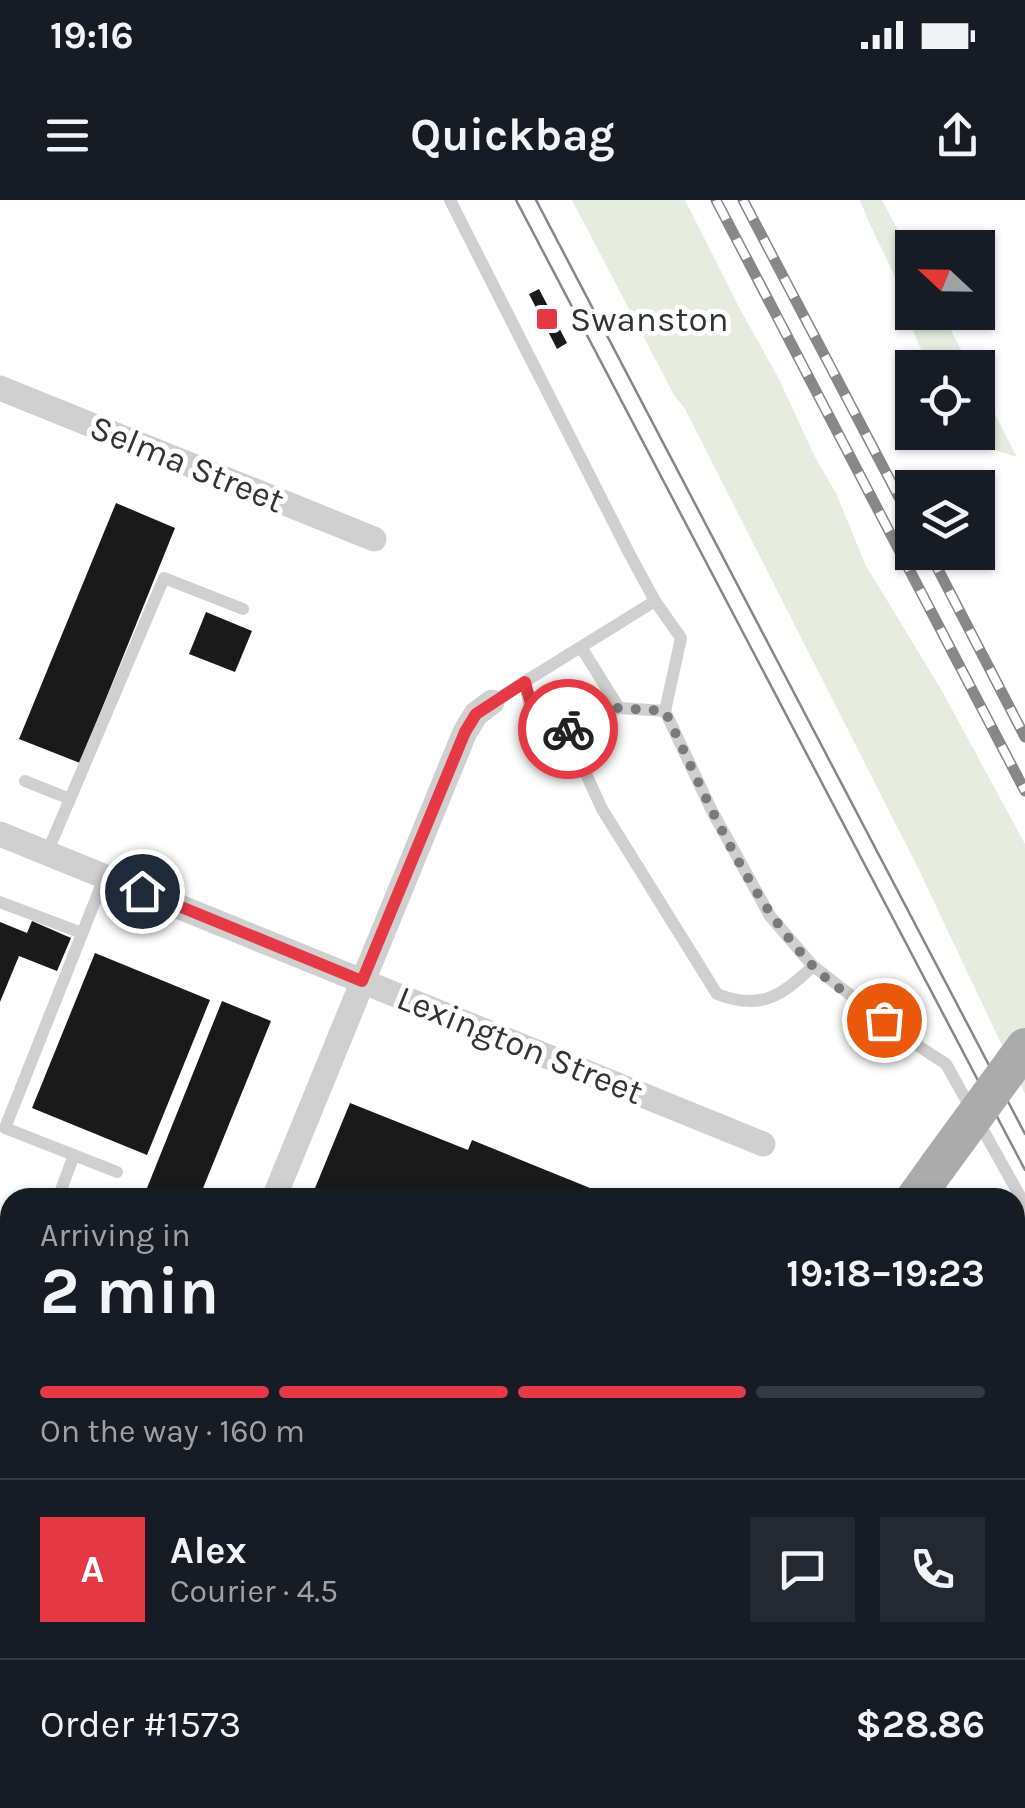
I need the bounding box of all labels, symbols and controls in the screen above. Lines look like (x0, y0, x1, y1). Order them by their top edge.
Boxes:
text: 19:16 (50, 13, 134, 58)
icon: menu (40, 108, 95, 163)
icon: share (930, 108, 985, 163)
text: Quickbag (410, 109, 615, 161)
north arrow (895, 230, 995, 330)
map controls (895, 230, 995, 570)
place label: Swanston (570, 299, 729, 340)
marker: Swanston (534, 306, 560, 332)
button: locate (895, 350, 995, 450)
street label: Selma Street (84, 407, 290, 521)
button: layers (895, 470, 995, 570)
courier (518, 679, 618, 779)
icon: bike (541, 702, 596, 757)
pin (100, 849, 185, 934)
icon: home (115, 864, 170, 919)
street label: Lexington Street (391, 977, 649, 1113)
pin (842, 978, 927, 1063)
icon: bag (857, 993, 912, 1048)
text: Arriving in (40, 1217, 191, 1254)
text: 19:18–19:23 (786, 1251, 985, 1296)
text: 2 min (40, 1253, 219, 1329)
text: On the way · 160 m (40, 1413, 305, 1450)
button: chat (750, 1517, 855, 1622)
button: phone (880, 1517, 985, 1622)
text: Alex (170, 1528, 247, 1573)
text: A (81, 1547, 104, 1592)
text: Courier · 4.5 (170, 1573, 338, 1610)
text: Order #1573 (40, 1702, 241, 1747)
text: $28.86 (855, 1702, 985, 1747)

